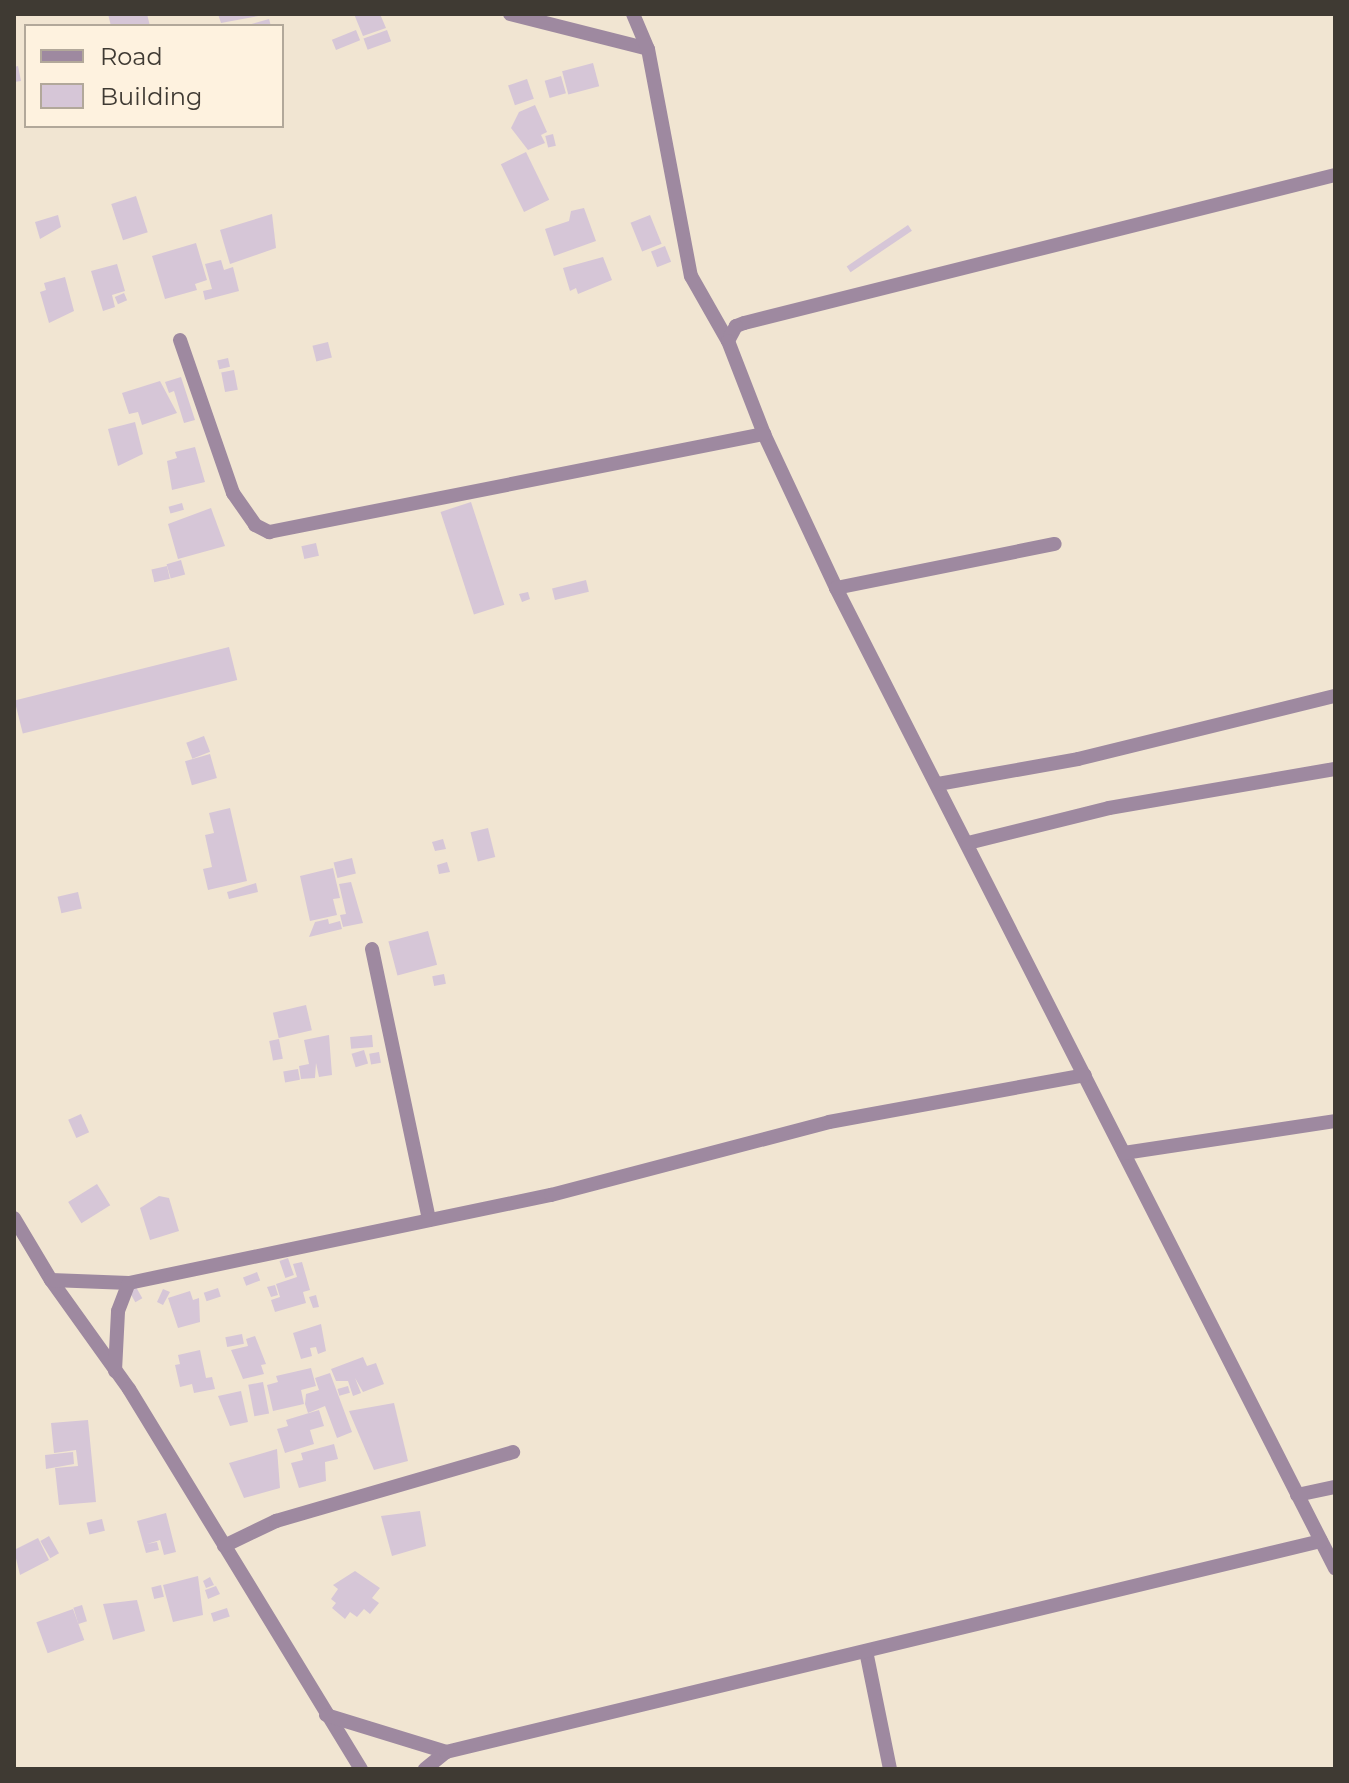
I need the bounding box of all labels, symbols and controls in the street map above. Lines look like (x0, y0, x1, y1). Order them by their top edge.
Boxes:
legend (24, 24, 284, 128)
text: Road (100, 42, 163, 71)
text: Building (100, 82, 203, 111)

